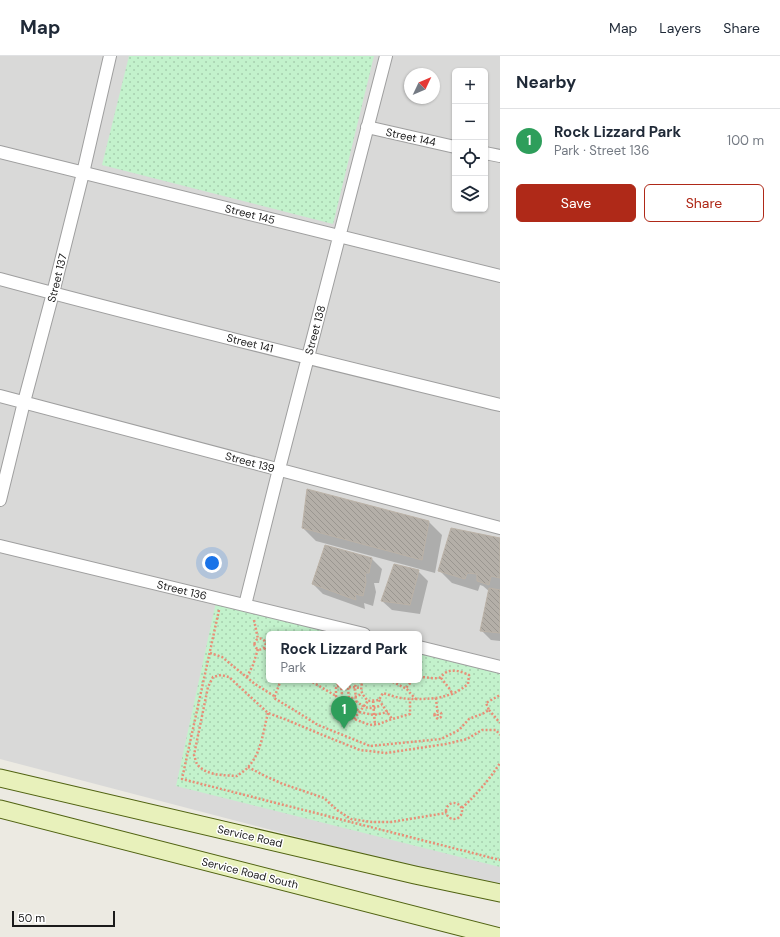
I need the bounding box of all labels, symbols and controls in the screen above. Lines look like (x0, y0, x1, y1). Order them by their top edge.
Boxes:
text: Map (20, 15, 60, 40)
text: Map (609, 19, 637, 37)
text: Layers (659, 19, 701, 37)
text: Share (723, 19, 760, 37)
north arrow (404, 68, 440, 104)
map controls (452, 68, 488, 212)
button: + (452, 68, 488, 104)
text: Nearby (516, 71, 576, 93)
button: − (452, 104, 488, 140)
text: Rock Lizzard Park (554, 122, 681, 142)
street label: Street 144 (385, 125, 438, 149)
text: 1 (527, 132, 531, 149)
text: 100 m (727, 132, 764, 149)
button: locate (452, 140, 488, 176)
text: Park · Street 136 (554, 142, 649, 159)
button: layers (452, 176, 488, 212)
button: Save (516, 184, 636, 222)
button: Share (644, 184, 764, 222)
street label: Street 145 (224, 201, 277, 227)
street label: Street 137 (44, 252, 70, 304)
street label: Street 138 (302, 304, 328, 356)
street label: Street 141 (225, 330, 275, 356)
street label: Street 139 (224, 449, 276, 475)
your location (202, 553, 222, 573)
street label: Street 136 (156, 577, 208, 603)
popup (266, 631, 422, 683)
text: Rock Lizzard Park (280, 639, 408, 659)
text: Park (280, 659, 306, 676)
pin: 1 (331, 696, 357, 729)
street label: Service Road (216, 822, 284, 850)
street label: Service Road South (200, 854, 300, 892)
scale bar (12, 909, 115, 928)
text: 50 m (18, 911, 45, 925)

